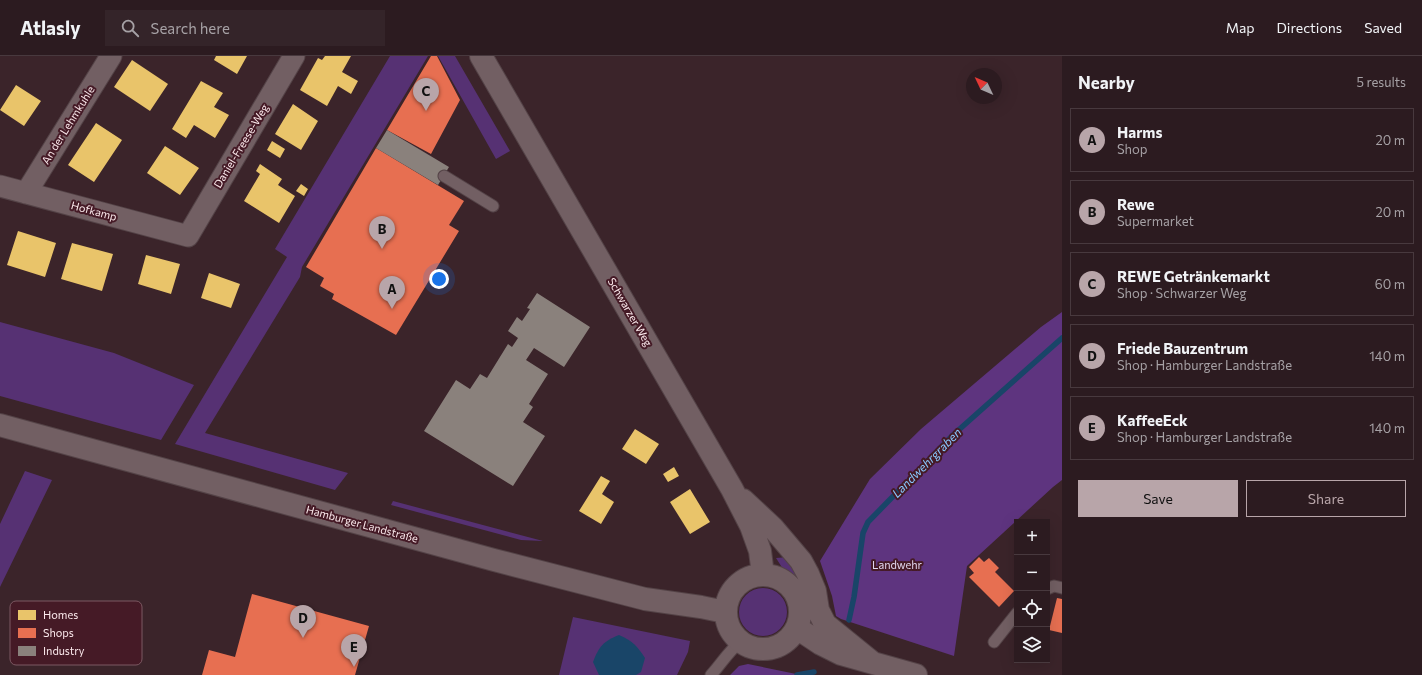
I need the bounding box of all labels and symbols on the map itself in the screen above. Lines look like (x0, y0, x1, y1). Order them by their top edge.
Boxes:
north arrow (966, 68, 1002, 104)
pin: C (413, 78, 439, 111)
street label: An der Lehmkuhle (38, 83, 97, 166)
street label: Daniel-Freese-Weg (210, 102, 271, 190)
street label: Hofkamp (70, 198, 118, 223)
pin: B (369, 216, 395, 249)
your location (429, 269, 449, 289)
street label: Schwarzer Weg (606, 275, 655, 348)
pin: A (379, 276, 405, 309)
water label: Landwehrgraben (889, 425, 964, 500)
street label: Hamburger Landstraße (305, 502, 420, 545)
park label: Landwehr (872, 558, 923, 571)
legend (10, 601, 142, 665)
pin: D (290, 605, 316, 638)
text: Homes (43, 608, 78, 621)
text: Shops (43, 626, 74, 639)
pin: E (341, 634, 367, 667)
text: Industry (43, 644, 85, 657)

